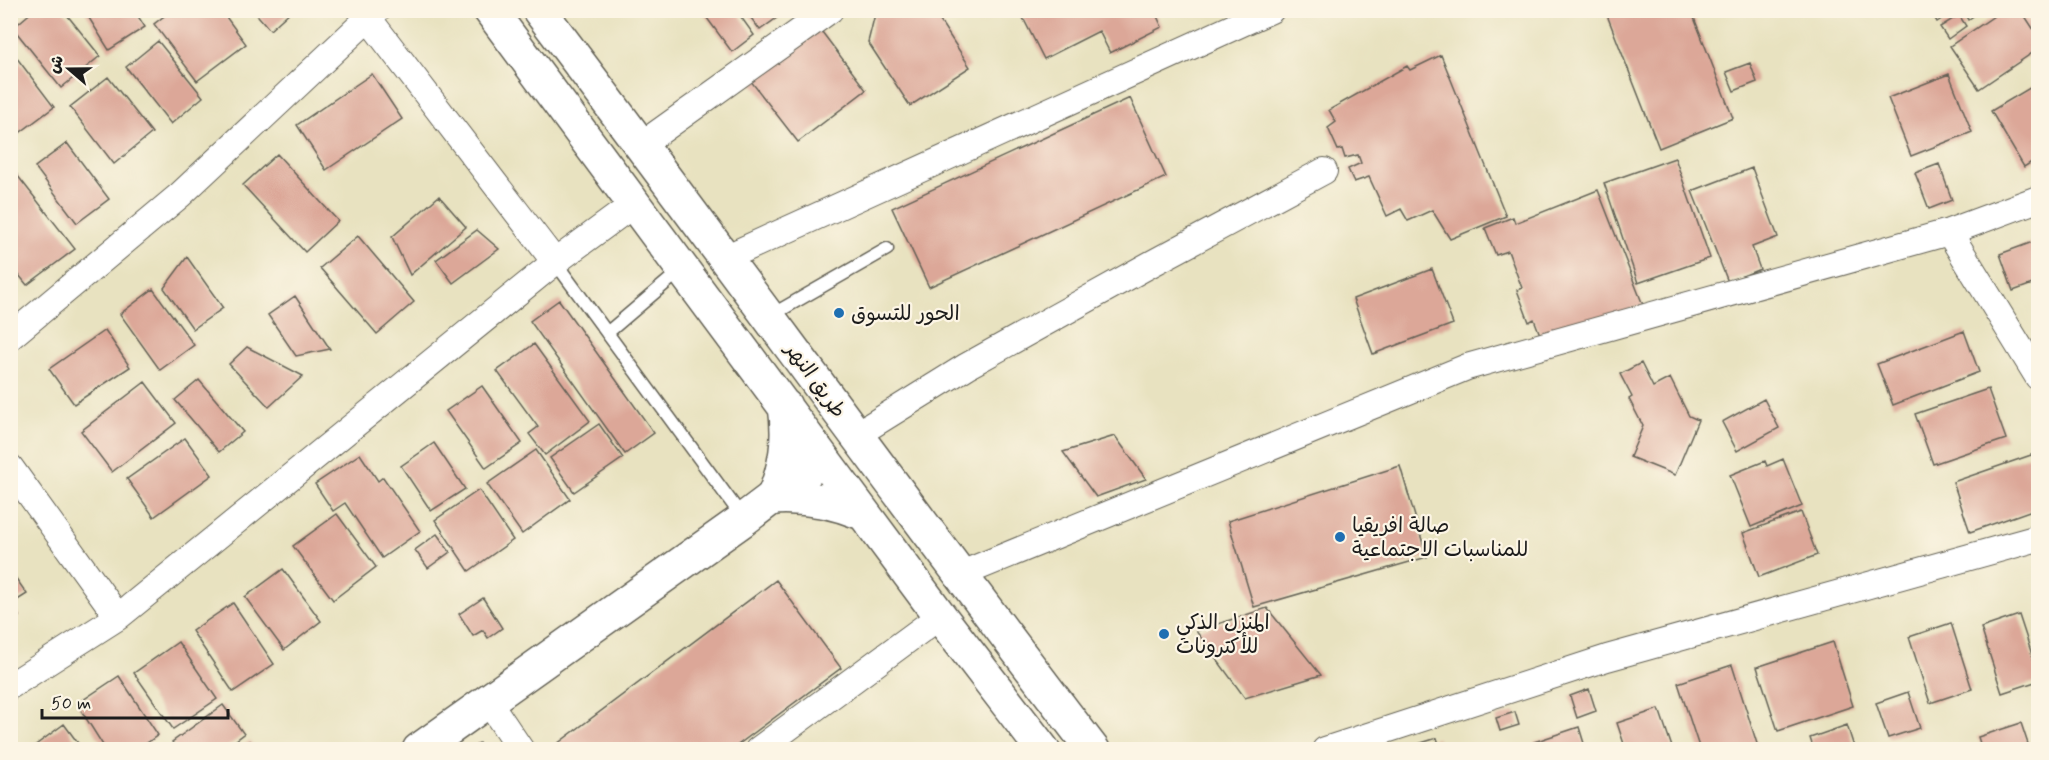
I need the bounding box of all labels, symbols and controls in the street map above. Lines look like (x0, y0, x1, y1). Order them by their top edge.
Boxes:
north arrow (39, 39, 99, 99)
text: ش (43, 53, 69, 76)
place label: الحور للتسوق (851, 300, 960, 328)
marker: الحور للتسوق (832, 306, 846, 320)
street label: طريق النهر (777, 336, 852, 424)
place label: صالة افريقيا للمناسبات الاجتماعية (1352, 512, 1528, 564)
marker: صالة افريقيا للمناسبات الاجتماعية (1333, 530, 1347, 544)
place label: المنزل الذكي للأكترونات (1176, 609, 1270, 661)
marker: المنزل الذكي للأكترونات (1157, 627, 1171, 641)
scale bar (42, 682, 228, 720)
text: 50 m (51, 692, 91, 716)

